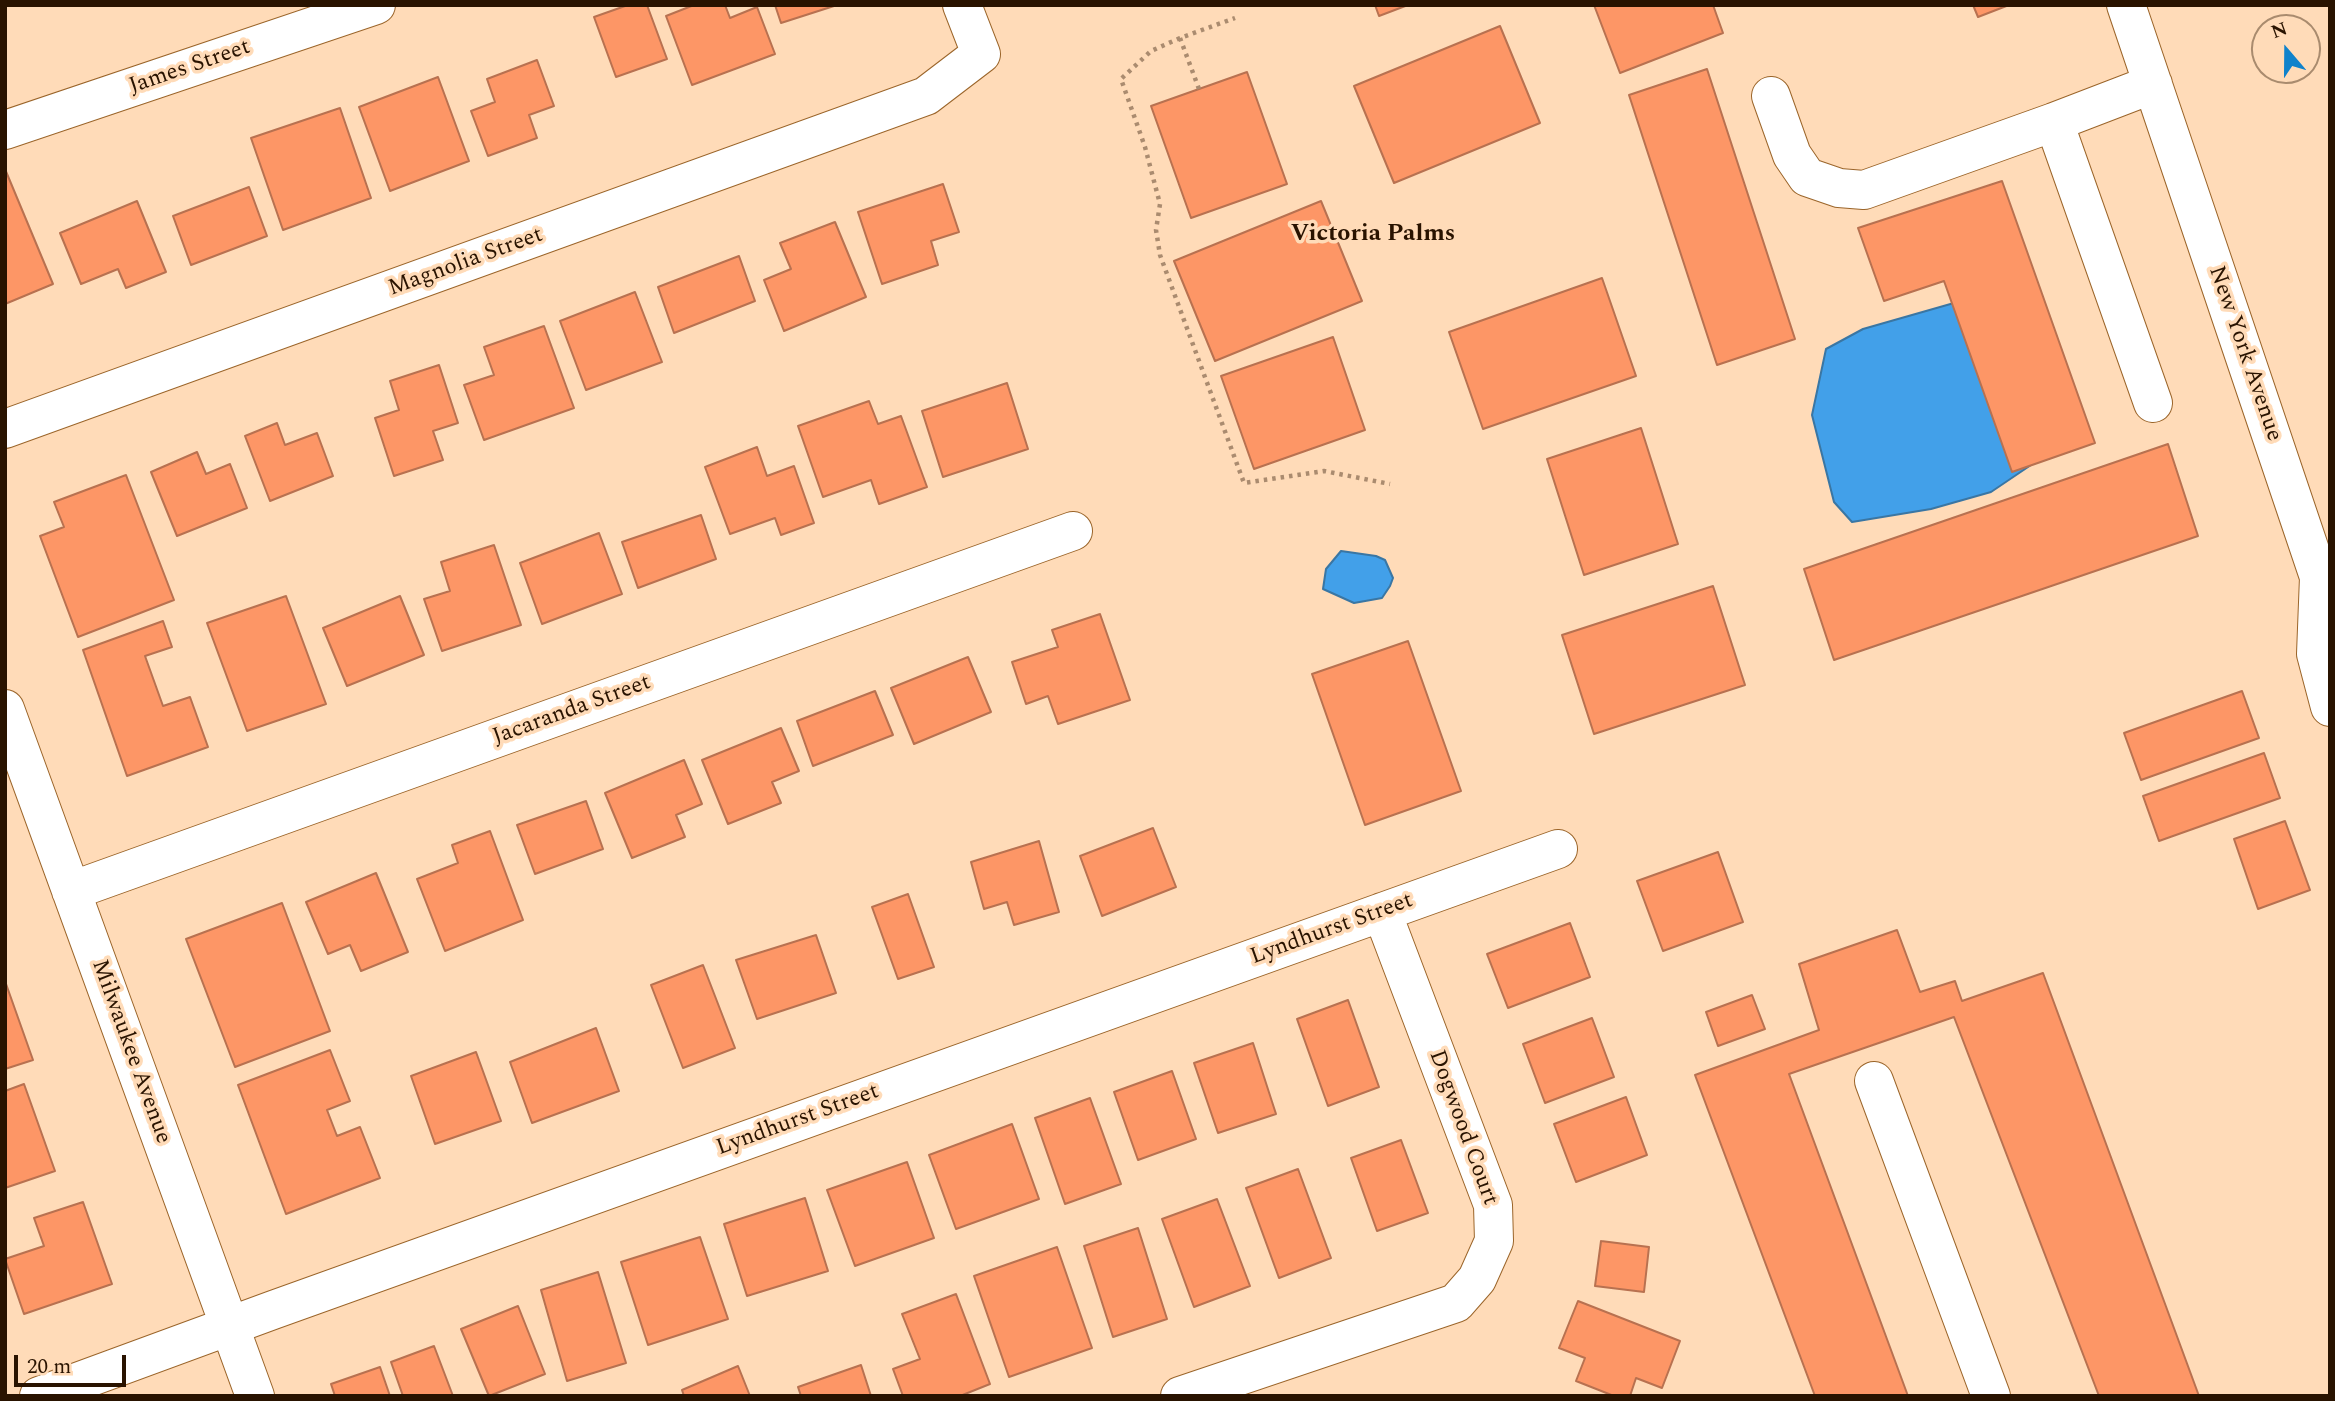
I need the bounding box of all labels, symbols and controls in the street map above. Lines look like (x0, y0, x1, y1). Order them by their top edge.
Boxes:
north arrow (2251, 14, 2321, 84)
text: N (2267, 14, 2292, 47)
street label: James Street (126, 34, 254, 102)
district label: Victoria Palms (1291, 221, 1455, 249)
street label: Magnolia Street (385, 222, 547, 304)
street label: New York Avenue (2201, 263, 2287, 445)
street label: Jacaranda Street (489, 670, 655, 752)
street label: Lyndhurst Street (1247, 888, 1417, 972)
street label: Milwaukee Avenue (84, 956, 176, 1148)
street label: Dogwood Court (1421, 1047, 1503, 1209)
street label: Lyndhurst Street (713, 1079, 883, 1163)
scale bar (18, 1342, 130, 1386)
text: 20 m (27, 1351, 71, 1383)

